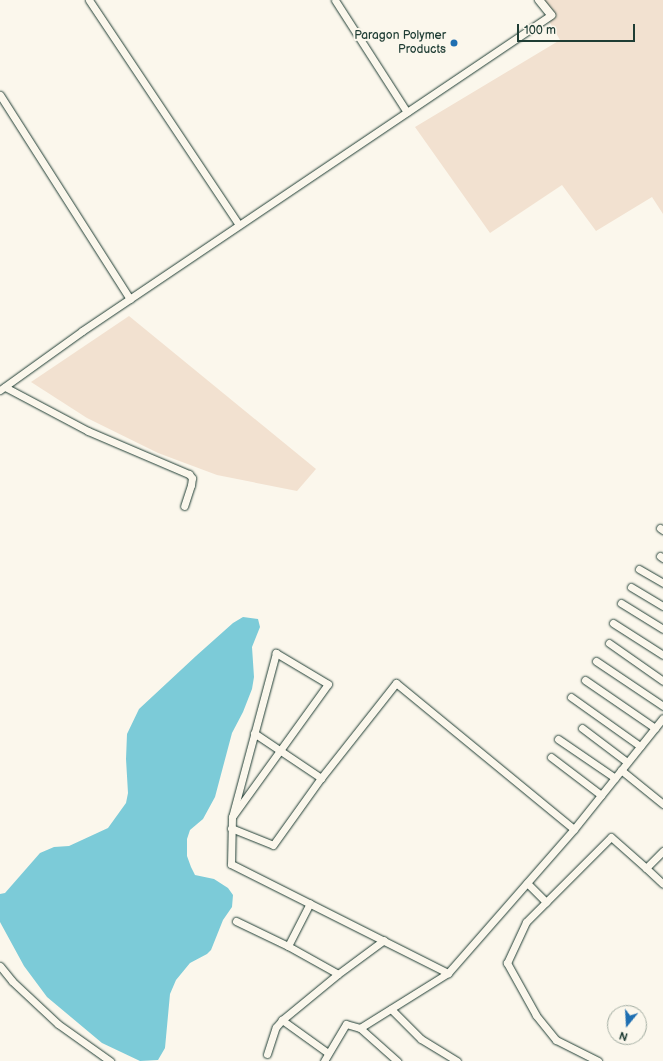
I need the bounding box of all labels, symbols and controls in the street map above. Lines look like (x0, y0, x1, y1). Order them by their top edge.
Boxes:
scale bar (519, 16, 637, 42)
text: 100 m (524, 23, 556, 38)
place label: Paragon Polymer Products (354, 29, 446, 57)
marker: Paragon Polymer Products (449, 38, 459, 48)
north arrow (607, 1005, 647, 1045)
text: N (618, 1028, 629, 1043)

